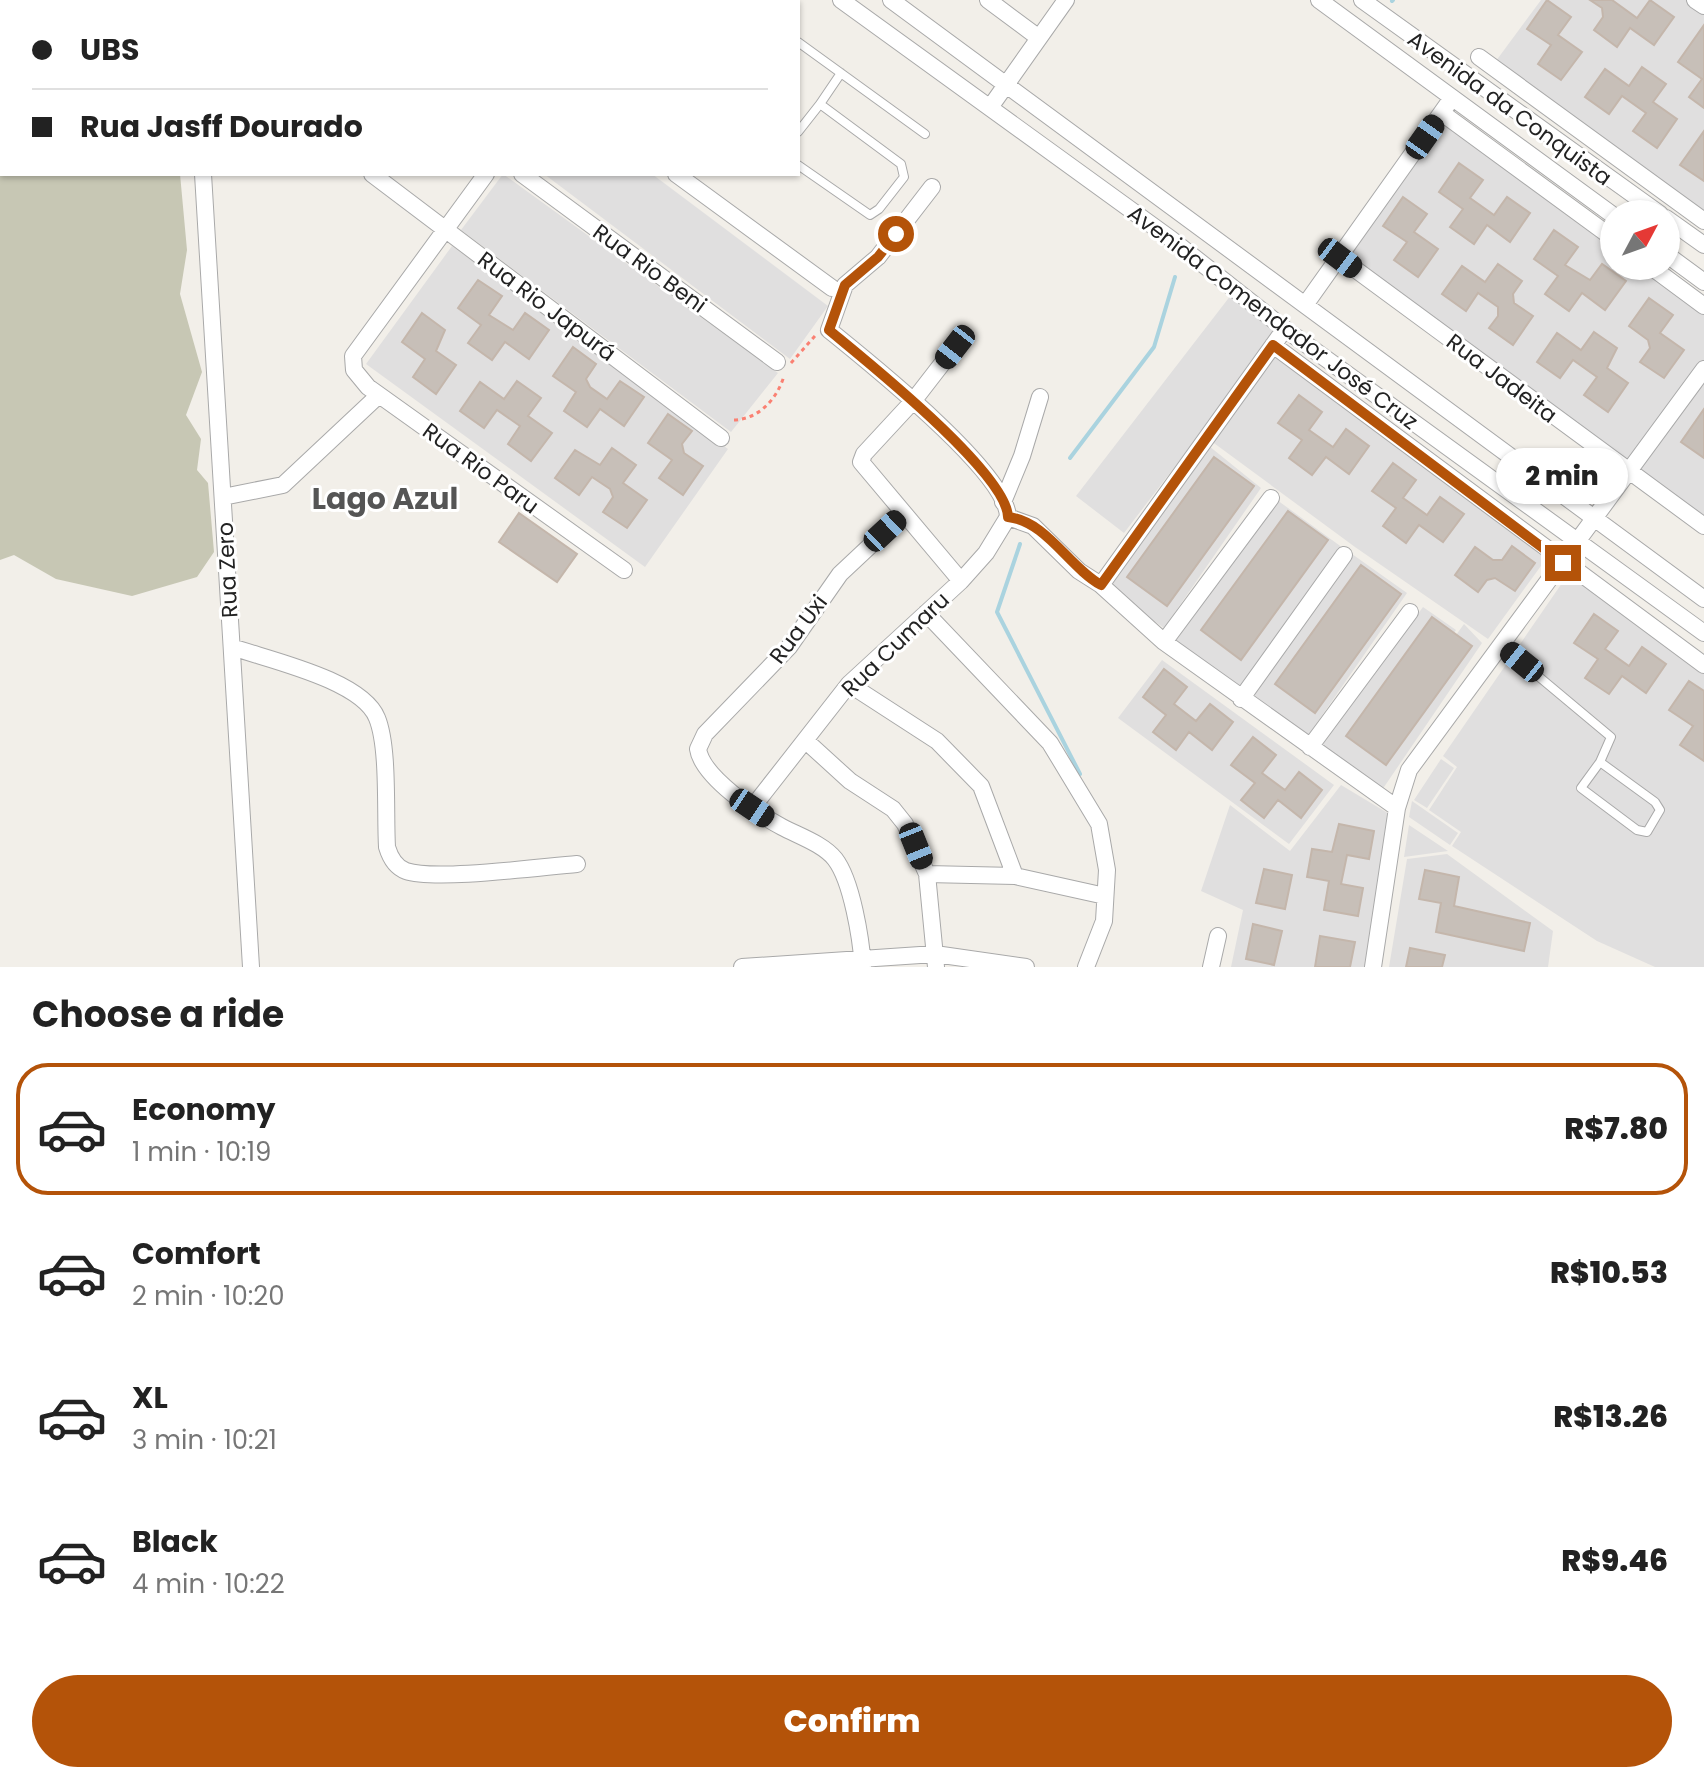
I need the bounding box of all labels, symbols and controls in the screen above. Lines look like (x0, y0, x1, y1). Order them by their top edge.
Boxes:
street label: Avenida da Conquista (1401, 24, 1618, 193)
text: UBS (80, 28, 139, 71)
text: Rua Jasff Dourado (80, 105, 363, 148)
car (1401, 110, 1449, 164)
street label: Avenida Comendador José Cruz (1121, 198, 1424, 437)
north arrow (1600, 200, 1680, 280)
map controls (1600, 200, 1680, 280)
route start (878, 216, 914, 252)
street label: Rua Rio Beni (587, 217, 713, 320)
car (1314, 234, 1366, 282)
street label: Rua Rio Japurá (471, 244, 622, 369)
car (931, 321, 979, 373)
street label: Rua Jadeita (1440, 326, 1564, 430)
street label: Rua Rio Paru (416, 416, 545, 521)
callout: 2 min (1497, 447, 1629, 503)
text: 2 min (1525, 458, 1599, 494)
district label: Lago Azul (312, 477, 458, 520)
car (859, 506, 911, 556)
street label: Rua Zero (210, 521, 245, 619)
route end (1545, 545, 1581, 581)
street label: Rua Cumaru (835, 585, 956, 704)
street label: Rua Uxi (762, 588, 835, 670)
car (1496, 638, 1548, 686)
car (725, 785, 779, 831)
car (896, 819, 936, 873)
text: Choose a ride (32, 989, 284, 1040)
text: Economy (132, 1088, 276, 1131)
icon: car (36, 1093, 108, 1165)
text: R$7.80 (1564, 1107, 1668, 1150)
text: 1 min · 10:19 (132, 1134, 271, 1170)
text: Comfort (132, 1232, 261, 1275)
icon: car (36, 1237, 108, 1309)
text: R$10.53 (1550, 1251, 1668, 1294)
text: 2 min · 10:20 (132, 1278, 285, 1314)
text: XL (132, 1376, 168, 1419)
icon: car (36, 1381, 108, 1453)
text: R$13.26 (1553, 1395, 1668, 1438)
text: 3 min · 10:21 (132, 1422, 277, 1458)
text: Black (132, 1520, 218, 1563)
icon: car (36, 1525, 108, 1597)
text: R$9.46 (1561, 1539, 1668, 1582)
text: 4 min · 10:22 (132, 1566, 285, 1602)
button: Confirm (32, 1675, 1672, 1767)

